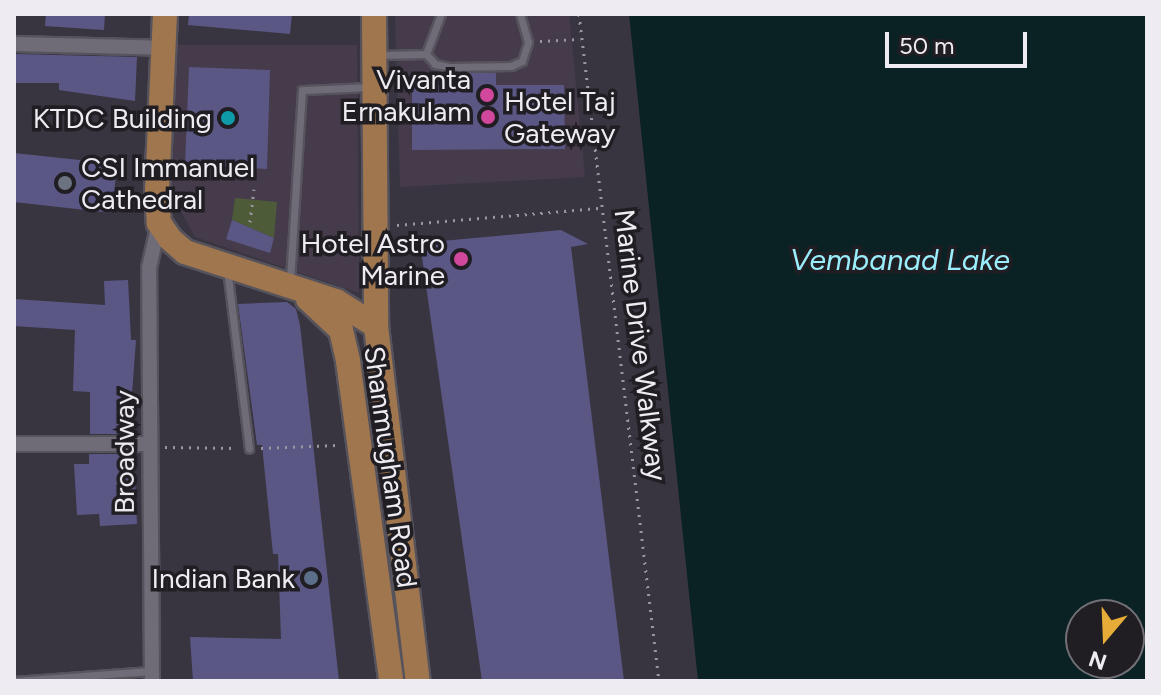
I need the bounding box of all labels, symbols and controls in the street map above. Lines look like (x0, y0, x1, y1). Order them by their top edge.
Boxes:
scale bar (889, 16, 1031, 66)
text: 50 m (899, 31, 955, 60)
place label: Vivanta Ernakulam (342, 62, 471, 128)
place label: Hotel Taj Gateway (504, 84, 616, 150)
marker: Vivanta Ernakulam (478, 86, 496, 104)
place label: KTDC Building (33, 101, 212, 135)
marker: Hotel Taj Gateway (479, 108, 497, 126)
marker: KTDC Building (219, 109, 237, 127)
place label: CSI Immanuel Cathedral (81, 150, 255, 216)
marker: CSI Immanuel Cathedral (56, 174, 74, 192)
street label: Marine Drive Walkway (608, 207, 674, 483)
place label: Hotel Astro Marine (301, 226, 445, 292)
water label: Vembanad Lake (790, 242, 1010, 278)
marker: Hotel Astro Marine (452, 250, 470, 268)
street label: Shanmugham Road (357, 344, 425, 590)
street label: Broadway (107, 390, 141, 514)
place label: Indian Bank (151, 561, 295, 595)
marker: Indian Bank (302, 569, 320, 587)
north arrow (1065, 599, 1145, 679)
text: N (1085, 645, 1110, 676)

